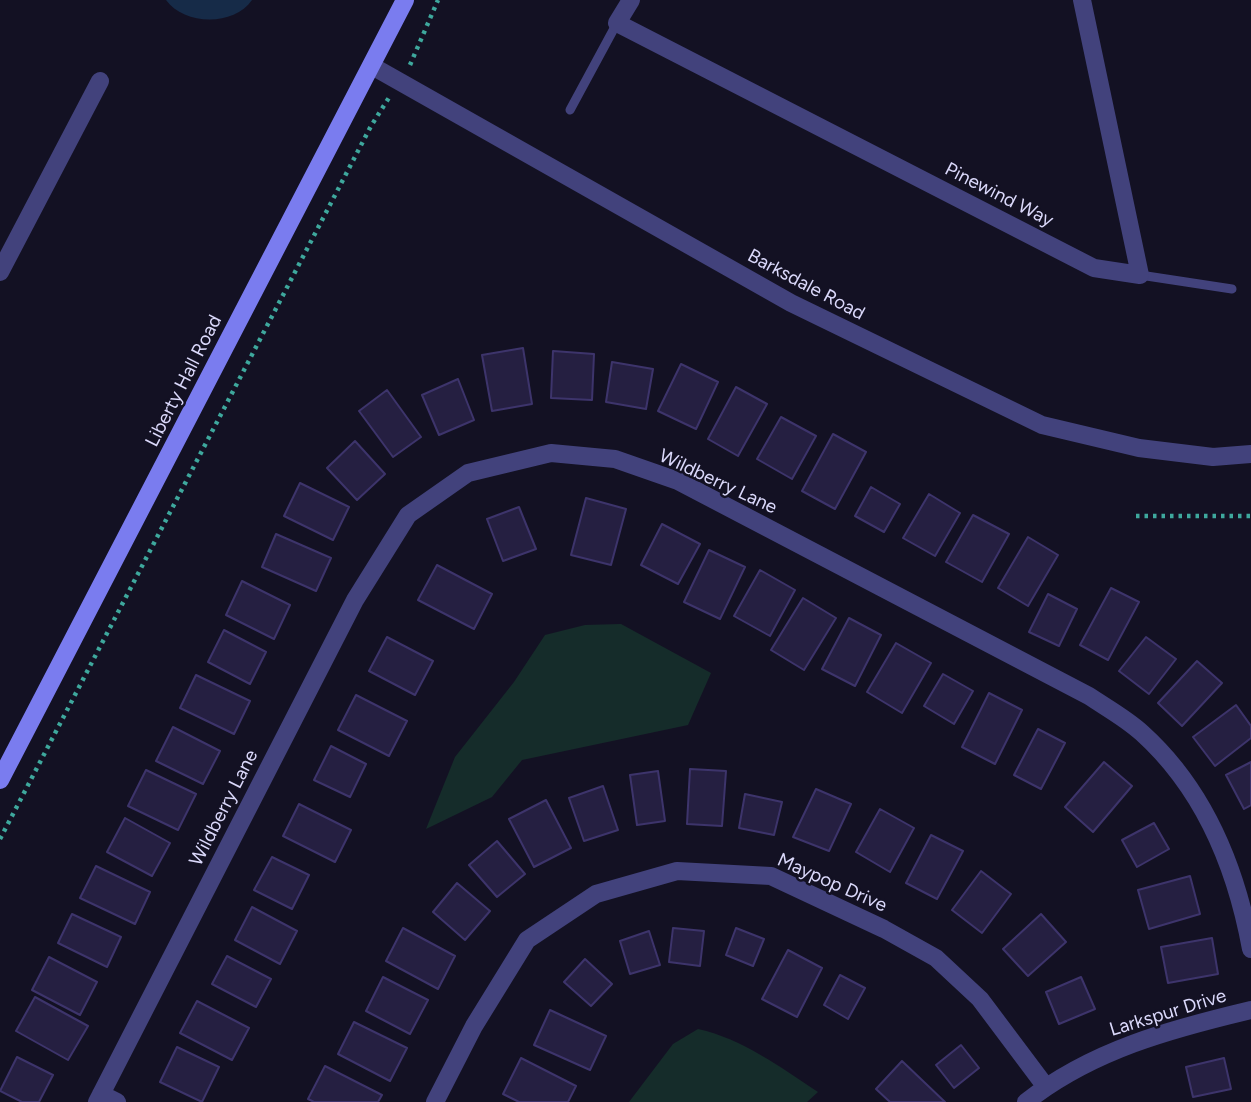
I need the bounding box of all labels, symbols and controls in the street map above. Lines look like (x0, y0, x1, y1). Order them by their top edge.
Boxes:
street label: Pinewind Way (941, 158, 1057, 232)
street label: Barksdale Road (743, 245, 869, 325)
street label: Liberty Hall Road (141, 311, 227, 451)
street label: Wildberry Lane (655, 445, 781, 519)
street label: Wildberry Lane (185, 746, 263, 870)
street label: Maypop Drive (774, 849, 890, 917)
street label: Larkspur Drive (1107, 984, 1229, 1042)

